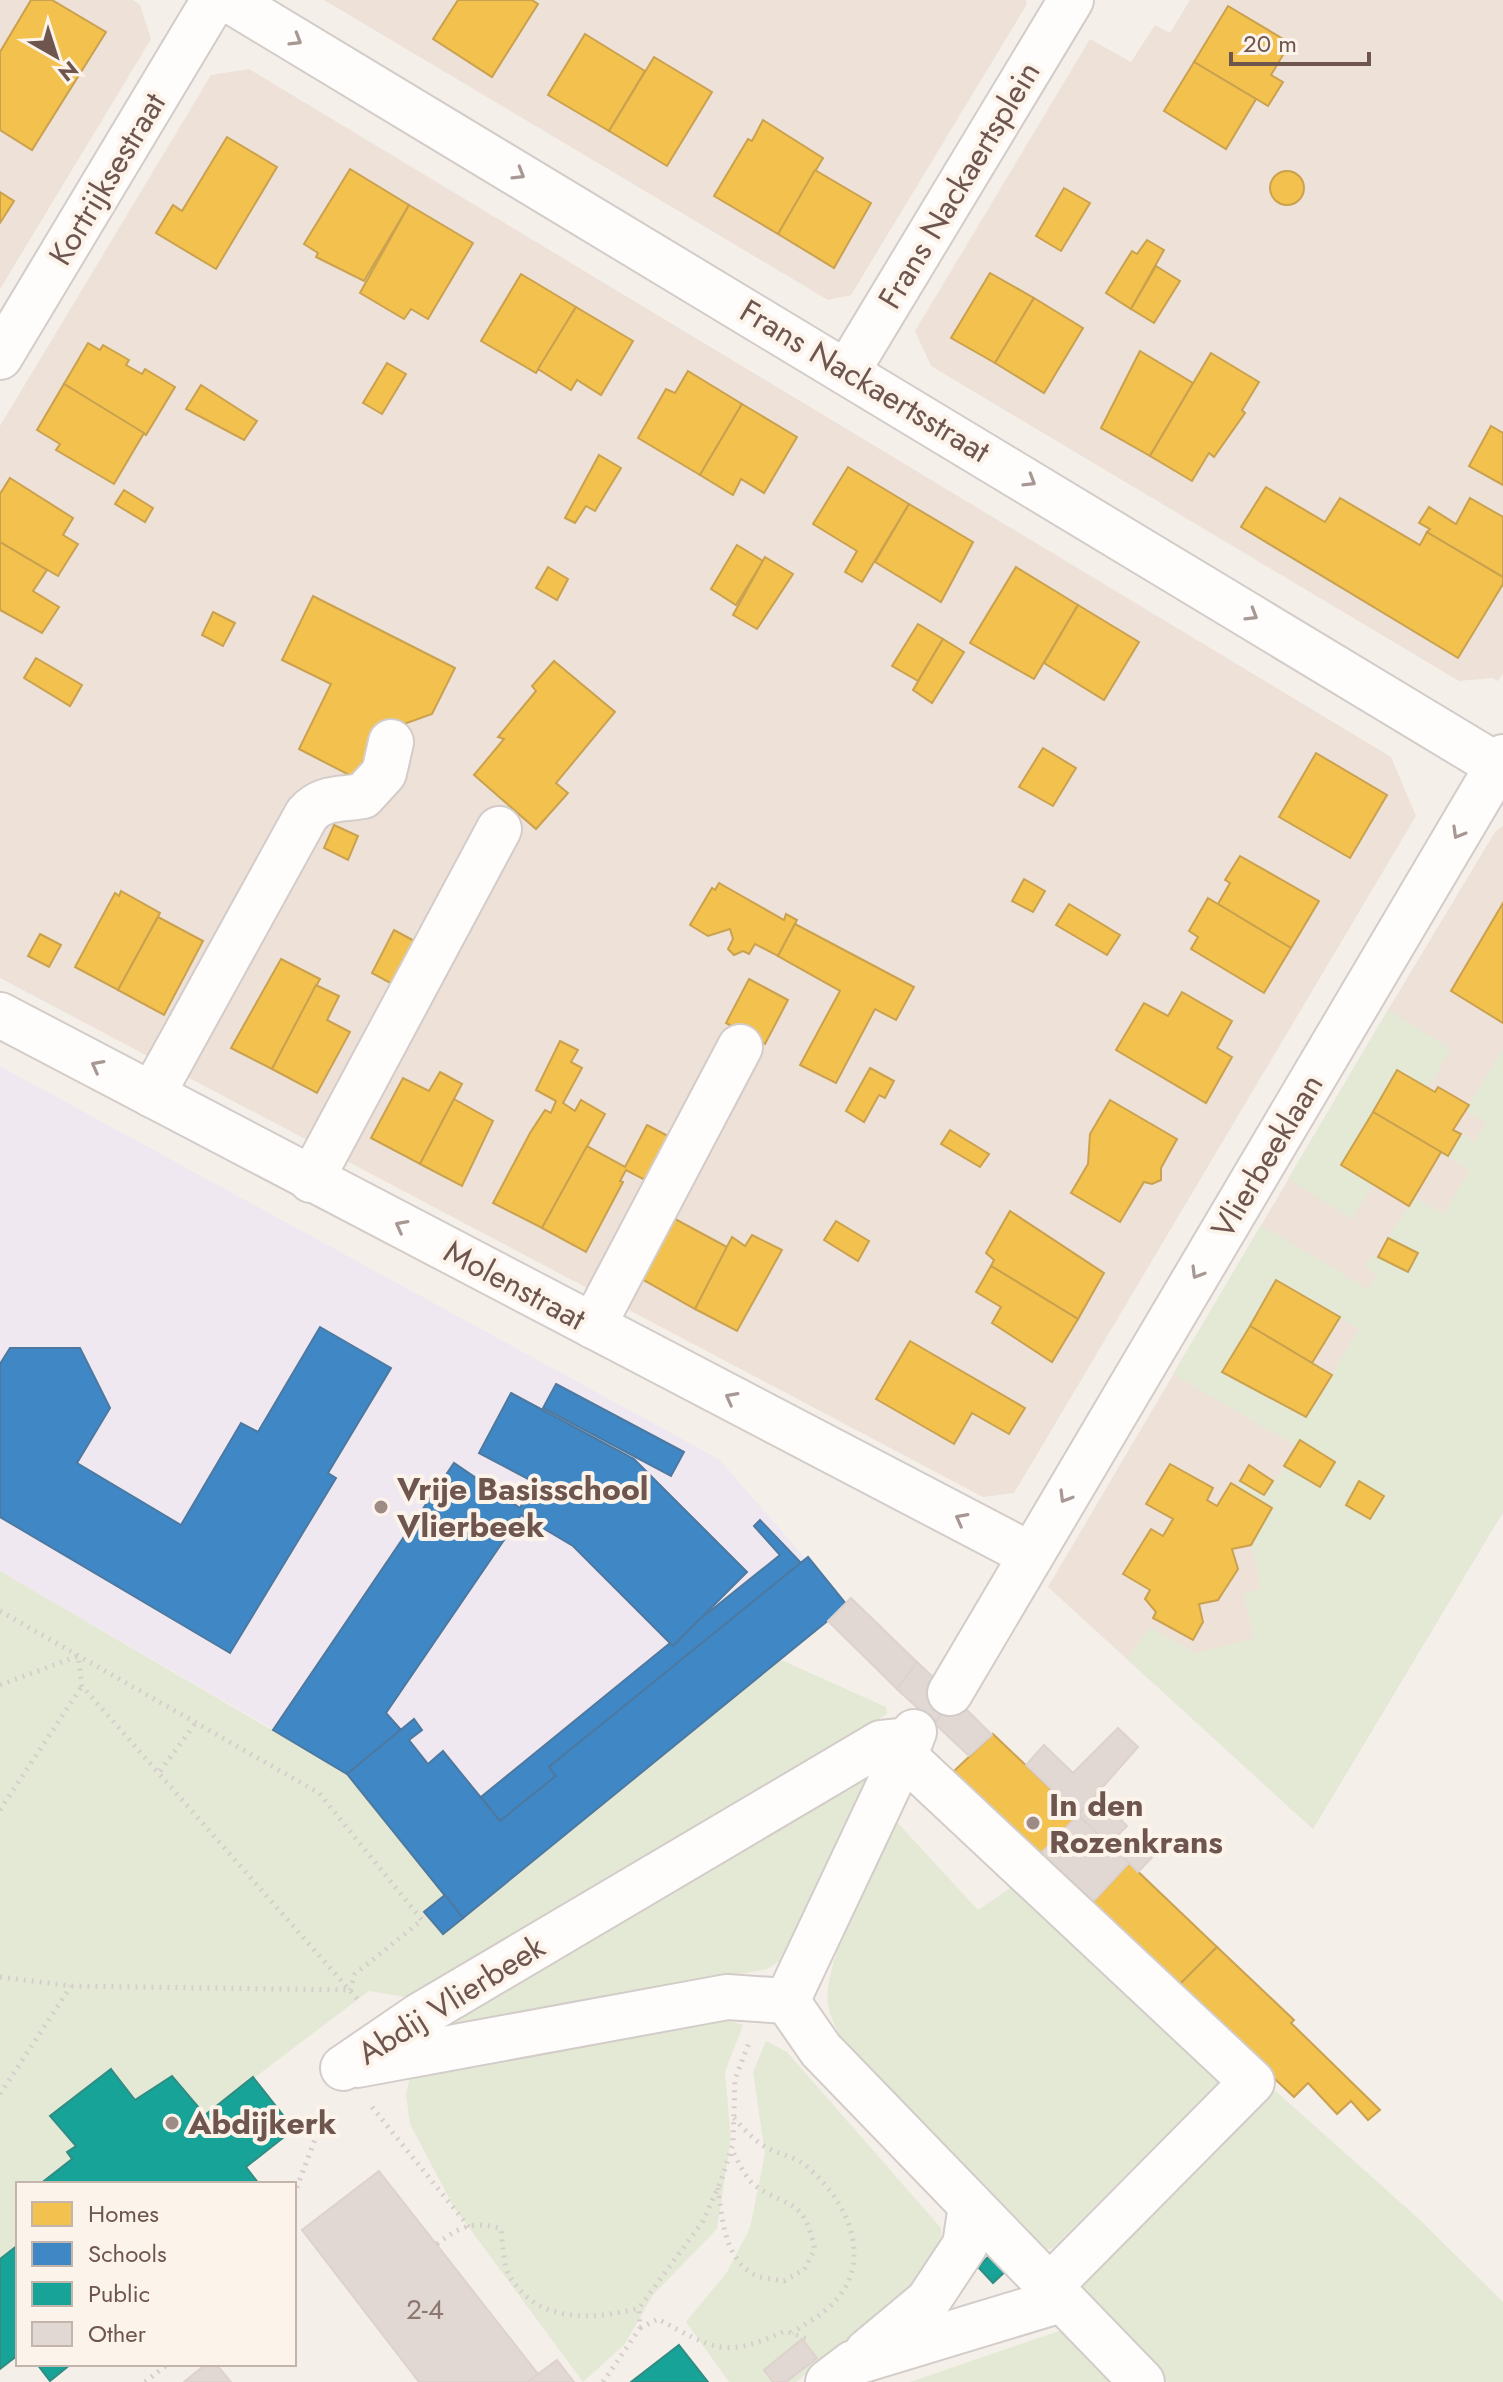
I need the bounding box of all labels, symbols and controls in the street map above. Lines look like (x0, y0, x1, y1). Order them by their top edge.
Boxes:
north arrow (16, 16, 96, 96)
scale bar (1231, 16, 1369, 66)
text: 20 m (1243, 26, 1297, 61)
one-way arrow (287, 31, 302, 46)
street label: Frans Nackaertsplein (867, 53, 1051, 317)
text: N (52, 54, 85, 89)
street label: Kortrijksestraat (37, 84, 177, 274)
one-way arrow (510, 164, 525, 180)
street label: Frans Nackaertsstraat (731, 288, 999, 474)
one-way arrow (1021, 471, 1036, 486)
one-way arrow (1243, 606, 1258, 621)
one-way arrow (1452, 824, 1468, 839)
one-way arrow (91, 1060, 105, 1075)
street label: Vlierbeeklaan (1200, 1065, 1334, 1247)
one-way arrow (395, 1220, 410, 1235)
street label: Molenstraat (436, 1229, 594, 1342)
one-way arrow (1191, 1265, 1207, 1279)
one-way arrow (725, 1393, 739, 1408)
place label: Vrije Basisschool Vlierbeek (396, 1466, 648, 1549)
one-way arrow (1059, 1488, 1075, 1503)
marker: Vrije Basisschool Vlierbeek (372, 1498, 390, 1516)
one-way arrow (955, 1513, 970, 1528)
place label: In den Rozenkrans (1049, 1782, 1223, 1865)
marker: In den Rozenkrans (1024, 1814, 1042, 1832)
street label: Abdij Vlierbeek (348, 1924, 554, 2076)
place label: Abdijkerk (187, 2100, 337, 2146)
marker: Abdijkerk (163, 2114, 181, 2132)
legend (16, 2182, 296, 2366)
text: Homes (88, 2196, 159, 2231)
text: Schools (88, 2236, 167, 2271)
text: Public (88, 2276, 150, 2311)
house number: 2-4 (406, 2289, 444, 2330)
text: Other (88, 2316, 147, 2351)

